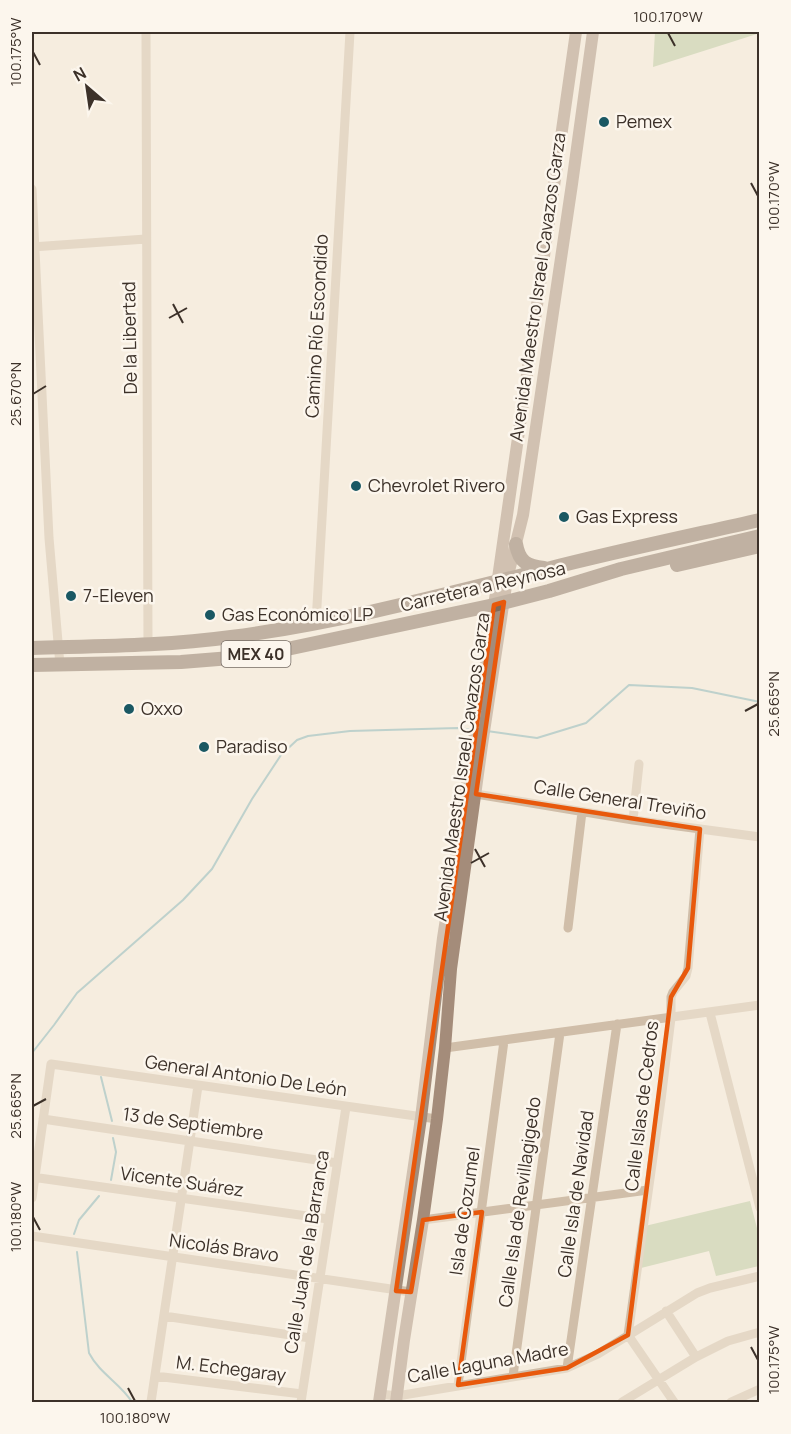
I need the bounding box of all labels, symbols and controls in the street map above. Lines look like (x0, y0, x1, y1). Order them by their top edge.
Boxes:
text: 100.170°W (633, 6, 703, 27)
text: 100.175°W (5, 18, 26, 86)
north arrow (57, 57, 117, 117)
text: N (69, 61, 90, 86)
place label: Pemex (616, 109, 672, 133)
marker: Pemex (597, 115, 611, 129)
street label: Avenida Maestro Israel Cavazos Garza (503, 131, 571, 443)
text: 100.170°W (763, 161, 784, 231)
street label: Camino Río Escondido (299, 234, 333, 418)
street label: De la Libertad (116, 281, 142, 395)
text: 25.670°N (5, 362, 26, 426)
place label: Chevrolet Rivero (368, 473, 505, 497)
marker: Chevrolet Rivero (349, 479, 363, 493)
place label: Gas Express (576, 504, 678, 528)
marker: Gas Express (557, 510, 571, 524)
street label: Carretera a Reynosa (398, 555, 568, 617)
place label: 7-Eleven (83, 583, 154, 607)
marker: 7-Eleven (64, 589, 78, 603)
place label: Gas Económico LP (222, 602, 373, 626)
marker: Gas Económico LP (203, 608, 217, 622)
street label: Avenida Maestro Israel Cavazos Garza (427, 611, 495, 923)
road number: MEX 40 (222, 641, 290, 667)
text: 25.665°N (763, 671, 784, 737)
place label: Oxxo (141, 696, 183, 720)
marker: Oxxo (122, 702, 136, 716)
place label: Paradiso (216, 734, 288, 758)
marker: Paradiso (197, 740, 211, 754)
street label: Calle General Treviño (532, 774, 708, 825)
street label: Calle Islas de Cedros (619, 1019, 663, 1192)
street label: General Antonio De León (143, 1049, 349, 1101)
text: 25.665°N (5, 1073, 26, 1139)
street label: Calle Isla de Revillagigedo (492, 1095, 546, 1309)
street label: 13 de Septiembre (121, 1101, 265, 1145)
street label: Calle Isla de Navidad (551, 1109, 599, 1279)
street label: Isla de Cozumel (443, 1145, 485, 1277)
street label: Calle Juan de la Barranca (278, 1148, 334, 1355)
street label: Vicente Suárez (119, 1160, 245, 1202)
text: 100.180°W (5, 1182, 26, 1252)
street label: Nicolás Bravo (168, 1227, 280, 1267)
text: 100.175°W (763, 1326, 784, 1394)
street label: Calle Laguna Madre (406, 1336, 570, 1388)
street label: M. Echegaray (175, 1349, 288, 1387)
text: 100.180°W (100, 1407, 170, 1428)

